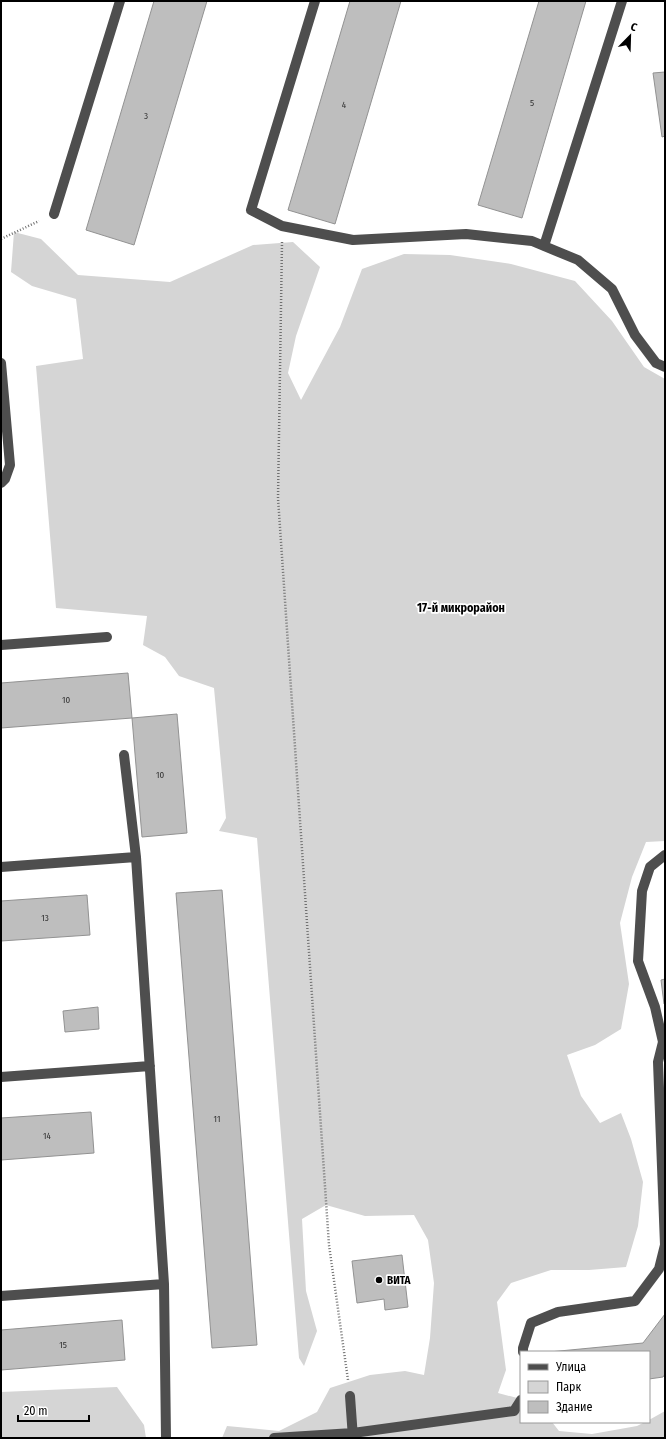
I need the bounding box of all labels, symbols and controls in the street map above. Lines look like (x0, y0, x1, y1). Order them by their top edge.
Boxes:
north arrow (610, 16, 650, 56)
text: С (629, 20, 639, 34)
house number: 5 (530, 98, 534, 108)
house number: 4 (342, 100, 347, 110)
house number: 3 (144, 111, 148, 121)
district label: 17-й микрорайон (417, 601, 505, 615)
house number: 10 (62, 695, 70, 705)
house number: 10 (156, 770, 164, 780)
house number: 13 (41, 913, 49, 923)
house number: 11 (214, 1114, 220, 1124)
house number: 14 (43, 1131, 52, 1141)
place label: ВИТА (387, 1274, 412, 1287)
marker: ВИТА (374, 1275, 384, 1285)
house number: 15 (59, 1340, 67, 1350)
legend (520, 1351, 650, 1423)
text: Улица (555, 1360, 586, 1374)
text: Парк (556, 1380, 582, 1394)
scale bar (18, 1397, 89, 1423)
text: Здание (556, 1400, 592, 1414)
text: 20 m (24, 1404, 48, 1418)

